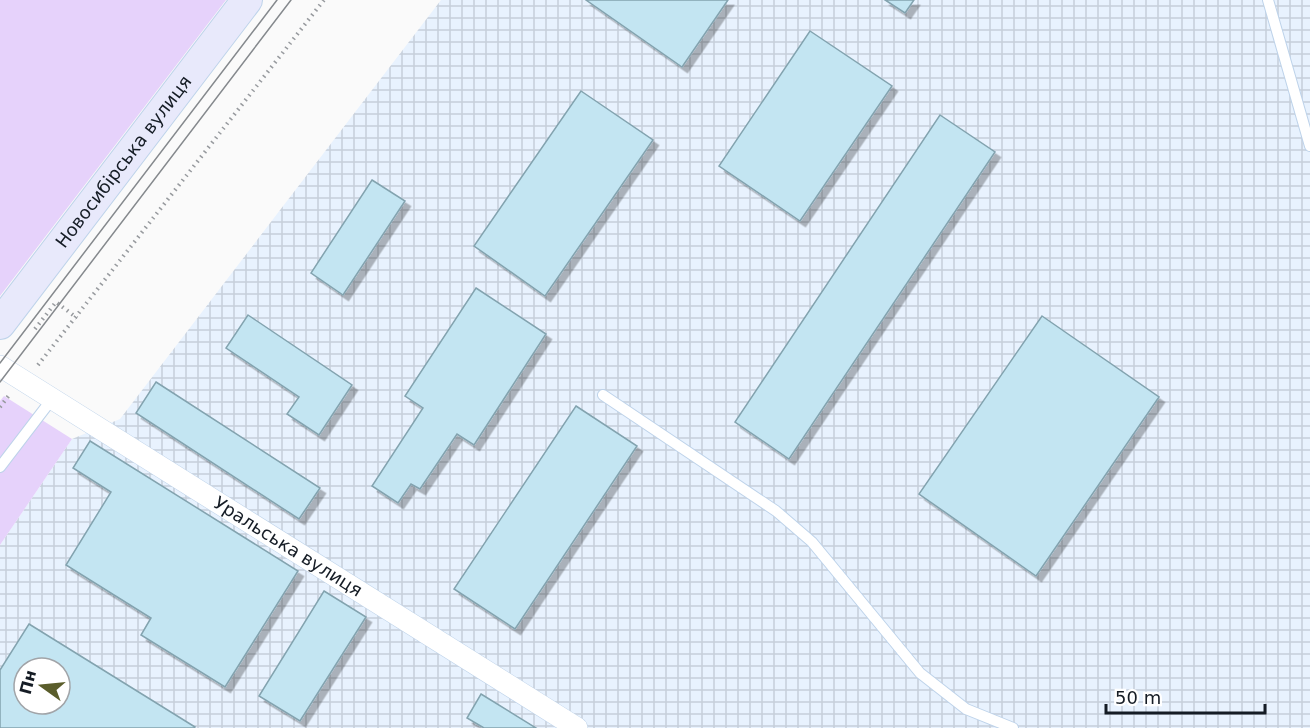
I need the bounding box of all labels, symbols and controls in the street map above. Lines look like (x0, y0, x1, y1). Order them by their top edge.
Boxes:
street label: Новосибірська вулиця (51, 71, 196, 252)
street label: Уральська вулиця (210, 492, 366, 601)
north arrow (12, 656, 72, 716)
text: Пн (16, 668, 40, 697)
scale bar (1106, 677, 1265, 715)
text: 50 m (1115, 687, 1161, 708)

